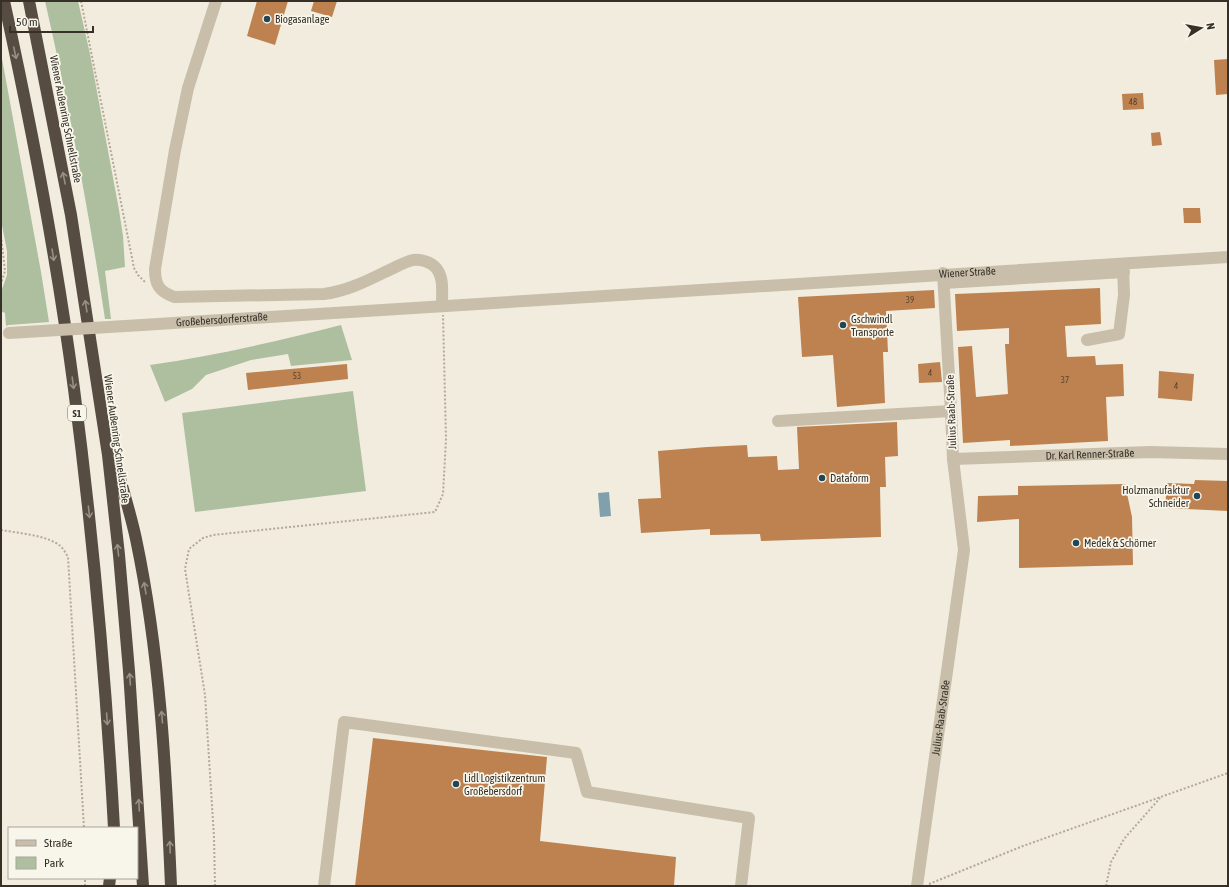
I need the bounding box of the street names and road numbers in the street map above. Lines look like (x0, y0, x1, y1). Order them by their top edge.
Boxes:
street label: Wiener Außenring Schnellstraße (48, 54, 84, 184)
street label: Wiener Straße (939, 265, 996, 280)
street label: Großebersdorferstraße (175, 310, 268, 329)
street label: Wiener Außenring Schnellstraße (102, 374, 132, 504)
street label: Julius Raab-Straße (944, 374, 958, 450)
road number: S1 (68, 405, 86, 421)
street label: Dr. Karl Renner-Straße (1045, 447, 1134, 462)
street label: Julius-Raab-Straße (929, 679, 952, 756)

